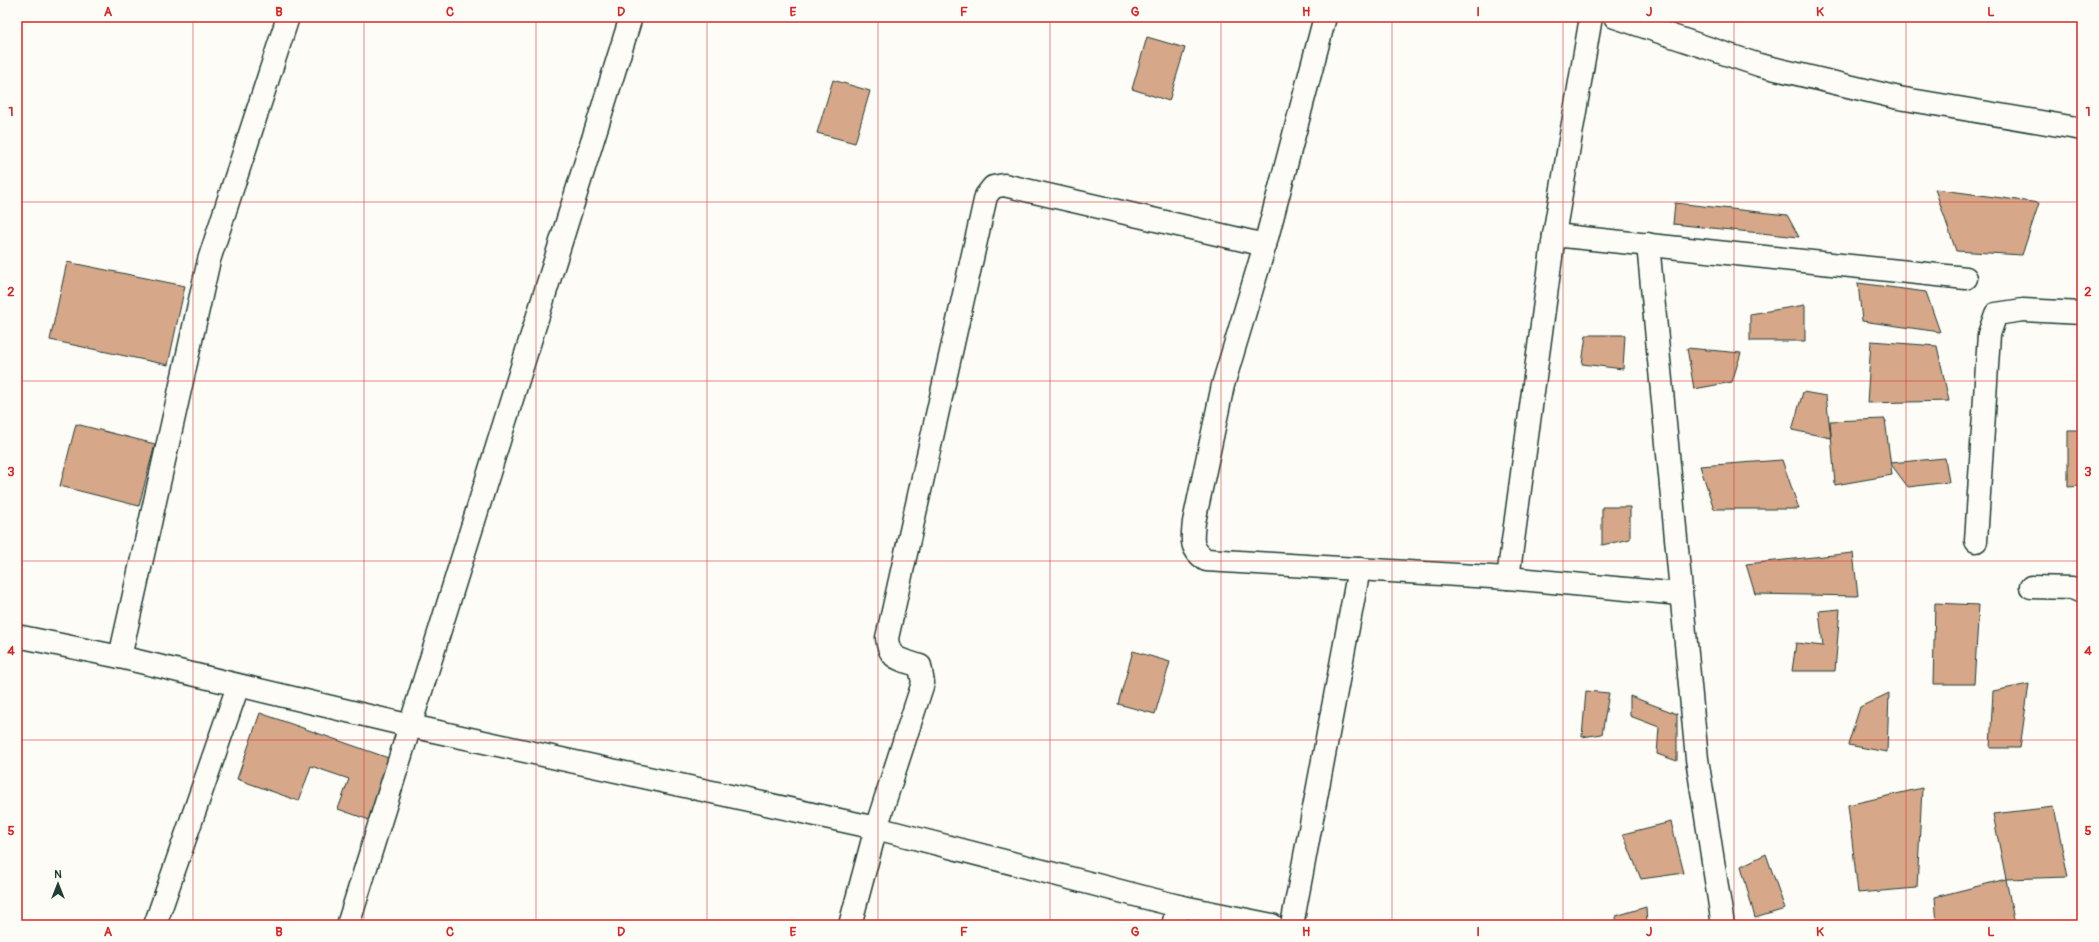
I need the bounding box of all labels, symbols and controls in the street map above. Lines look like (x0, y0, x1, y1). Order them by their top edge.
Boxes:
text: A (104, 4, 113, 20)
text: B (275, 4, 283, 20)
text: C (446, 4, 454, 20)
text: D (617, 4, 625, 20)
text: E (790, 4, 797, 20)
text: F (960, 4, 968, 20)
text: G (1131, 4, 1140, 20)
text: H (1302, 4, 1310, 20)
text: I (1476, 4, 1480, 20)
text: J (1646, 4, 1652, 20)
text: K (1816, 4, 1824, 20)
text: L (1987, 4, 1995, 20)
text: 1 (8, 104, 14, 120)
text: 1 (2085, 104, 2091, 120)
text: 2 (7, 284, 15, 300)
text: 2 (2084, 284, 2092, 300)
text: 3 (7, 464, 15, 480)
text: 3 (2084, 464, 2092, 480)
text: 4 (7, 643, 15, 659)
text: 4 (2084, 643, 2092, 659)
text: 5 (7, 823, 15, 839)
text: 5 (2084, 823, 2092, 839)
north arrow (38, 864, 78, 904)
text: N (54, 868, 62, 881)
text: A (104, 924, 113, 940)
text: B (275, 924, 283, 940)
text: C (446, 924, 454, 940)
text: D (617, 924, 625, 940)
text: E (790, 924, 797, 940)
text: F (960, 924, 968, 940)
text: G (1131, 924, 1140, 940)
text: H (1302, 924, 1310, 940)
text: I (1476, 924, 1480, 940)
text: J (1646, 924, 1652, 940)
text: K (1816, 924, 1824, 940)
text: L (1987, 924, 1995, 940)

